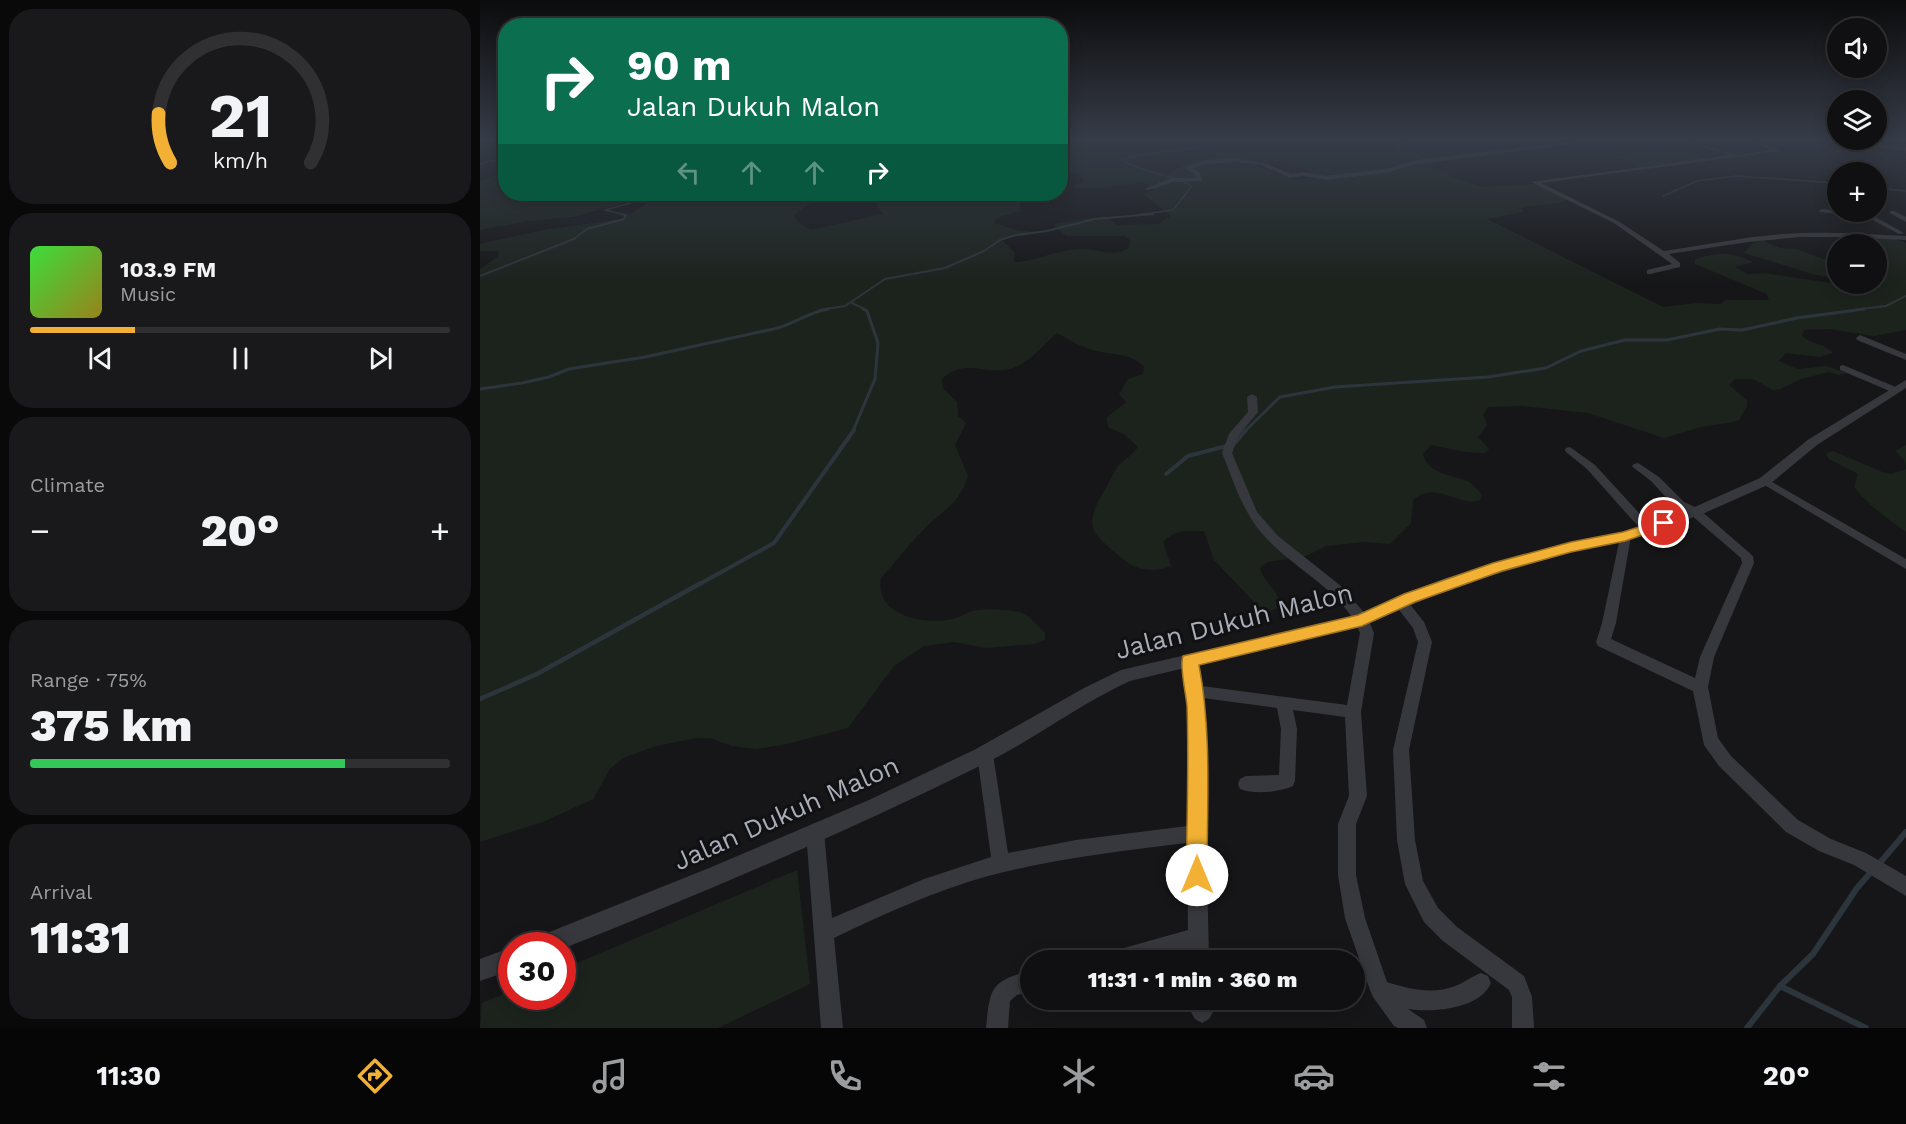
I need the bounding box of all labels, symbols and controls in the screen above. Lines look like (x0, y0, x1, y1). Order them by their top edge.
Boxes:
map controls (1827, 18, 1887, 294)
button: sound (1827, 18, 1887, 78)
text: 90 m (627, 41, 731, 90)
icon: right (528, 42, 606, 120)
text: 21 (208, 80, 272, 153)
button: layers (1827, 90, 1887, 150)
text: Jalan Dukuh Malon (627, 91, 880, 123)
text: km/h (212, 149, 268, 174)
icon: left (672, 156, 705, 189)
icon: ahead (735, 156, 768, 189)
icon: ahead (798, 156, 831, 189)
icon: right (861, 156, 894, 189)
button: + (1827, 162, 1887, 222)
button: − (1827, 234, 1887, 294)
text: 103.9 FM (120, 257, 216, 282)
text: Music (120, 282, 176, 306)
icon: previous (84, 342, 117, 375)
icon: pause (224, 342, 257, 375)
icon: next (364, 342, 397, 375)
text: Climate (30, 473, 105, 497)
pin (1638, 497, 1689, 548)
text: 20° (200, 504, 280, 557)
icon: arrive (1647, 506, 1680, 539)
text: − (30, 511, 50, 550)
text: + (430, 511, 450, 550)
street label: Jalan Dukuh Malon (1112, 577, 1356, 665)
text: Range · 75% (30, 668, 147, 692)
text: 375 km (30, 699, 192, 752)
street label: Jalan Dukuh Malon (669, 750, 903, 876)
position arrow (1165, 843, 1229, 907)
text: Arrival (30, 880, 92, 904)
text: 11:31 (30, 911, 131, 964)
speed limit sign: 30 (498, 932, 576, 1010)
text: 11:31 · 1 min · 360 m (1088, 967, 1297, 992)
icon: directions (354, 1055, 396, 1097)
icon: music (589, 1055, 631, 1097)
icon: phone (824, 1055, 866, 1097)
icon: climate (1058, 1055, 1100, 1097)
icon: car (1293, 1055, 1335, 1097)
icon: filters (1528, 1055, 1570, 1097)
text: 11:30 (96, 1060, 161, 1092)
text: 20° (1763, 1060, 1810, 1092)

